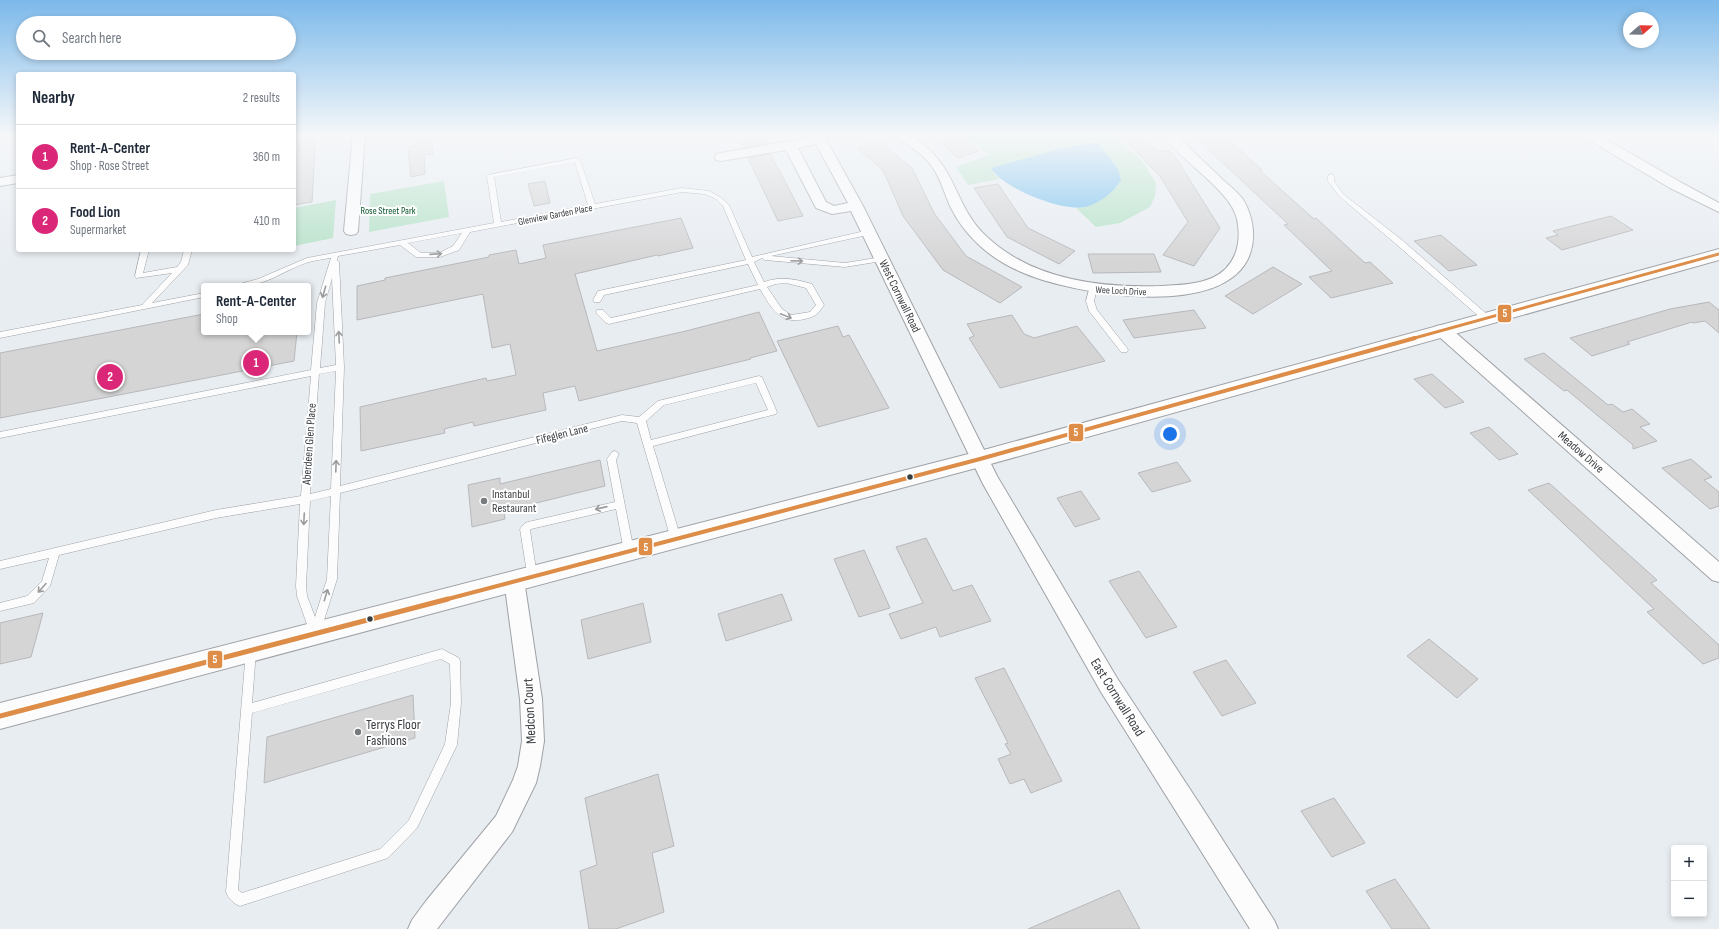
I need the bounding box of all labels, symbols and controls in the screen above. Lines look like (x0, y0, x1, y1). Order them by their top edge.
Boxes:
north arrow (1623, 12, 1659, 48)
search box (16, 16, 296, 60)
icon: search (30, 27, 52, 49)
text: Search here (62, 29, 122, 48)
text: Nearby (32, 88, 75, 108)
text: 2 results (243, 90, 280, 106)
text: Rent-A-Center (70, 139, 150, 158)
text: 1 (42, 149, 48, 165)
text: 360 m (253, 149, 280, 165)
text: Shop · Rose Street (70, 158, 149, 174)
street label: Glenview Garden Place (517, 202, 593, 228)
text: Food Lion (70, 203, 120, 222)
park label: Rose Street Park (360, 205, 416, 217)
text: 2 (42, 213, 48, 229)
text: 410 m (254, 213, 280, 229)
text: Supermarket (70, 222, 126, 238)
one-way arrow (429, 251, 442, 258)
one-way arrow (790, 257, 803, 265)
street label: West Cornwall Road (875, 257, 924, 335)
popup (201, 283, 311, 335)
street label: Wee Loch Drive (1095, 284, 1147, 298)
one-way arrow (320, 285, 327, 298)
text: Rent-A-Center (216, 292, 296, 311)
line badge: 5 (1497, 304, 1512, 323)
text: 5 (1503, 307, 1508, 320)
text: Shop (216, 311, 238, 327)
one-way arrow (779, 312, 791, 320)
one-way arrow (335, 331, 343, 344)
pin: 1 (243, 348, 269, 378)
pin: 2 (97, 362, 123, 392)
street label: Aberdeen Glen Place (299, 403, 320, 486)
street label: Fifeglen Lane (535, 421, 590, 448)
line badge: 5 (1068, 423, 1084, 442)
your location (1160, 424, 1180, 444)
text: 5 (1074, 426, 1079, 439)
street label: Meadow Drive (1555, 428, 1607, 477)
one-way arrow (333, 460, 340, 473)
unlabelled marker (905, 472, 915, 482)
place label: Instanbul Restaurant (492, 487, 537, 516)
marker: Instanbul Restaurant (479, 496, 489, 506)
one-way arrow (595, 505, 608, 513)
one-way arrow (300, 512, 308, 525)
line badge: 5 (638, 537, 653, 556)
text: 5 (644, 541, 649, 554)
one-way arrow (38, 582, 47, 592)
one-way arrow (323, 589, 330, 602)
unlabelled marker (365, 614, 375, 624)
line badge: 5 (207, 650, 223, 669)
text: 5 (213, 653, 218, 666)
street label: East Cornwall Road (1087, 655, 1148, 740)
street label: Medcon Court (519, 678, 540, 744)
place label: Terrys Floor Fashions (366, 716, 421, 749)
marker: Terrys Floor Fashions (353, 727, 363, 737)
map controls (1671, 845, 1707, 917)
button: + (1671, 845, 1707, 881)
button: − (1671, 881, 1707, 917)

